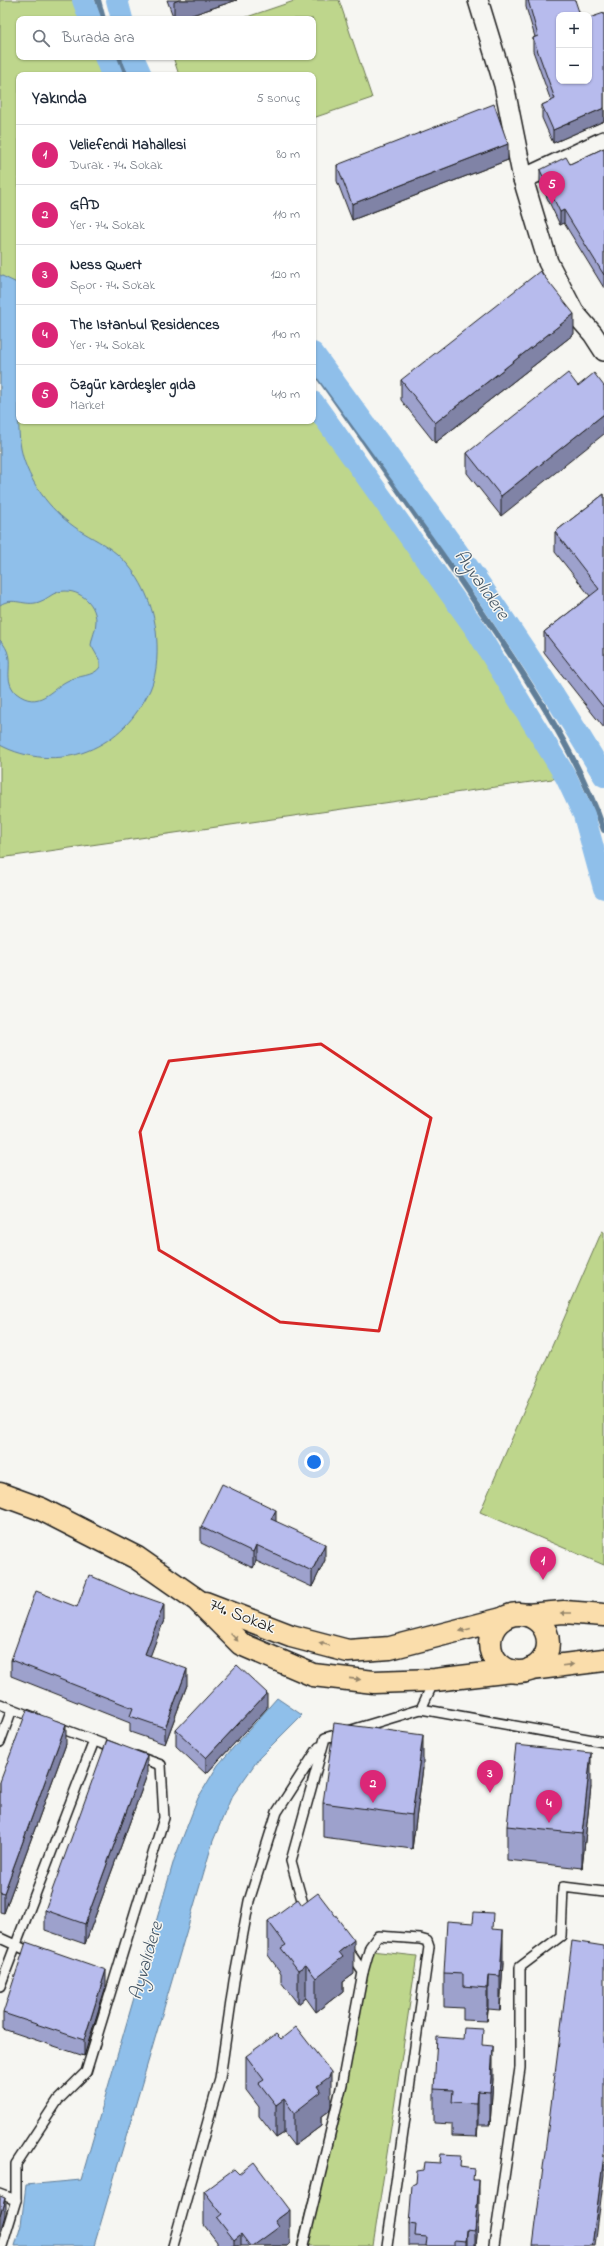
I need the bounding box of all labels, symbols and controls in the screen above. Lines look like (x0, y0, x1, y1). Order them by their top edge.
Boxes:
map controls (556, 12, 592, 84)
button: + (556, 12, 592, 48)
search box (16, 16, 316, 60)
icon: search (30, 27, 52, 49)
text: Burada ara (62, 27, 135, 49)
button: − (556, 48, 592, 84)
text: Yakında (32, 86, 87, 111)
text: 5 sonuç (256, 89, 300, 108)
text: Veliefendi Mahallesi (70, 134, 186, 156)
text: 1 (43, 145, 47, 164)
text: 80 m (276, 145, 300, 164)
text: Durak · 74. Sokak (70, 156, 163, 175)
pin: 5 (539, 171, 565, 204)
text: GAD (70, 194, 100, 216)
text: 2 (42, 205, 48, 224)
text: 110 m (273, 205, 300, 224)
text: Yer · 74. Sokak (70, 216, 145, 235)
text: Ness Qwert (70, 254, 142, 276)
text: 3 (42, 265, 48, 284)
text: 120 m (270, 265, 300, 284)
text: Spor · 74. Sokak (70, 276, 155, 295)
text: The Istanbul Residences (70, 314, 220, 336)
text: 4 (42, 325, 48, 344)
text: 140 m (272, 325, 300, 344)
text: Yer · 74. Sokak (70, 336, 145, 355)
text: Özgür kardeşler gıda (70, 374, 196, 396)
text: 5 (41, 385, 49, 404)
text: 410 m (272, 385, 300, 404)
text: Market (70, 396, 105, 415)
water label: Ayvalıdere (447, 544, 516, 627)
your location (304, 1452, 324, 1472)
pin: 1 (530, 1547, 556, 1580)
street label: 74. Sokak (205, 1593, 279, 1642)
one-way arrow (559, 1610, 572, 1616)
one-way arrow (458, 1627, 471, 1633)
one-way arrow (229, 1632, 239, 1642)
one-way arrow (318, 1641, 330, 1647)
one-way arrow (562, 1661, 574, 1668)
one-way arrow (349, 1676, 361, 1683)
pin: 3 (477, 1760, 503, 1793)
pin: 2 (360, 1770, 386, 1803)
pin: 4 (536, 1790, 562, 1823)
water label: Ayvalıdere (123, 1917, 171, 2003)

